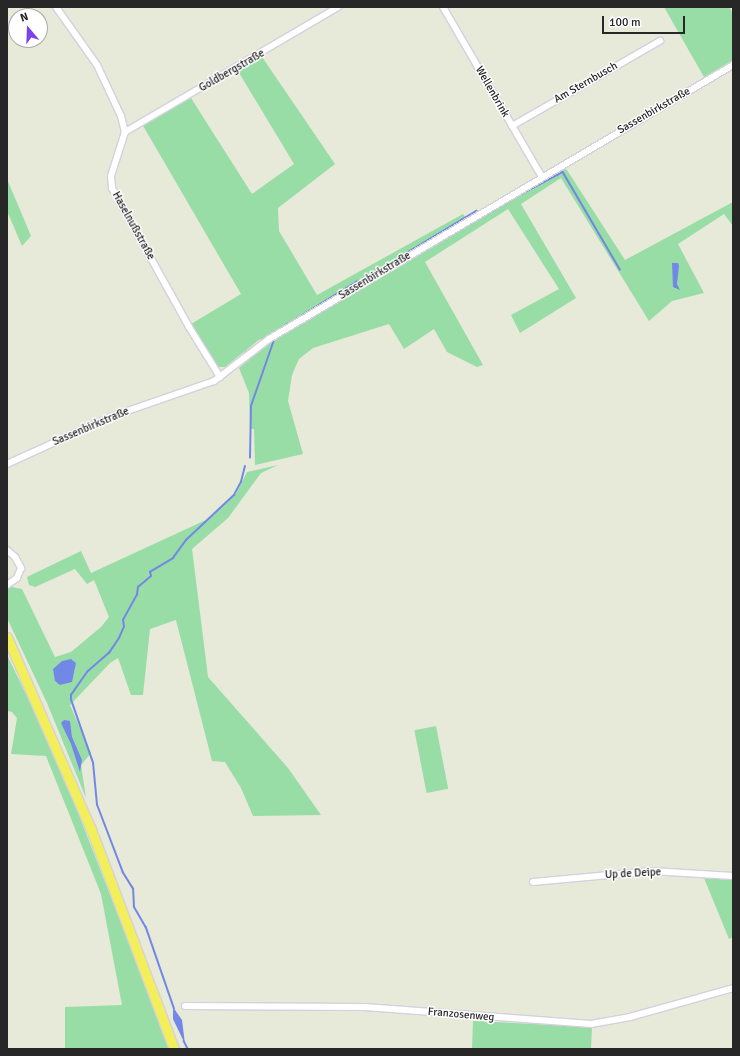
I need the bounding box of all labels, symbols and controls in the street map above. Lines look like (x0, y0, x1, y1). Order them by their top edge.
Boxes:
north arrow (8, 8, 48, 48)
scale bar (604, 8, 687, 34)
text: N (19, 10, 30, 25)
text: 100 m (609, 15, 641, 30)
street label: Goldbergstraße (197, 47, 267, 95)
street label: Am Sternbusch (552, 60, 620, 106)
street label: Wellenbrink (472, 64, 512, 120)
street label: Sassenbirkstraße (615, 85, 693, 137)
street label: Haselnußstraße (109, 190, 157, 262)
street label: Sassenbirkstraße (337, 249, 413, 303)
street label: Sassenbirkstraße (51, 405, 131, 449)
street label: Up de Deipe (605, 866, 661, 882)
street label: Franzosenweg (427, 1006, 495, 1024)

